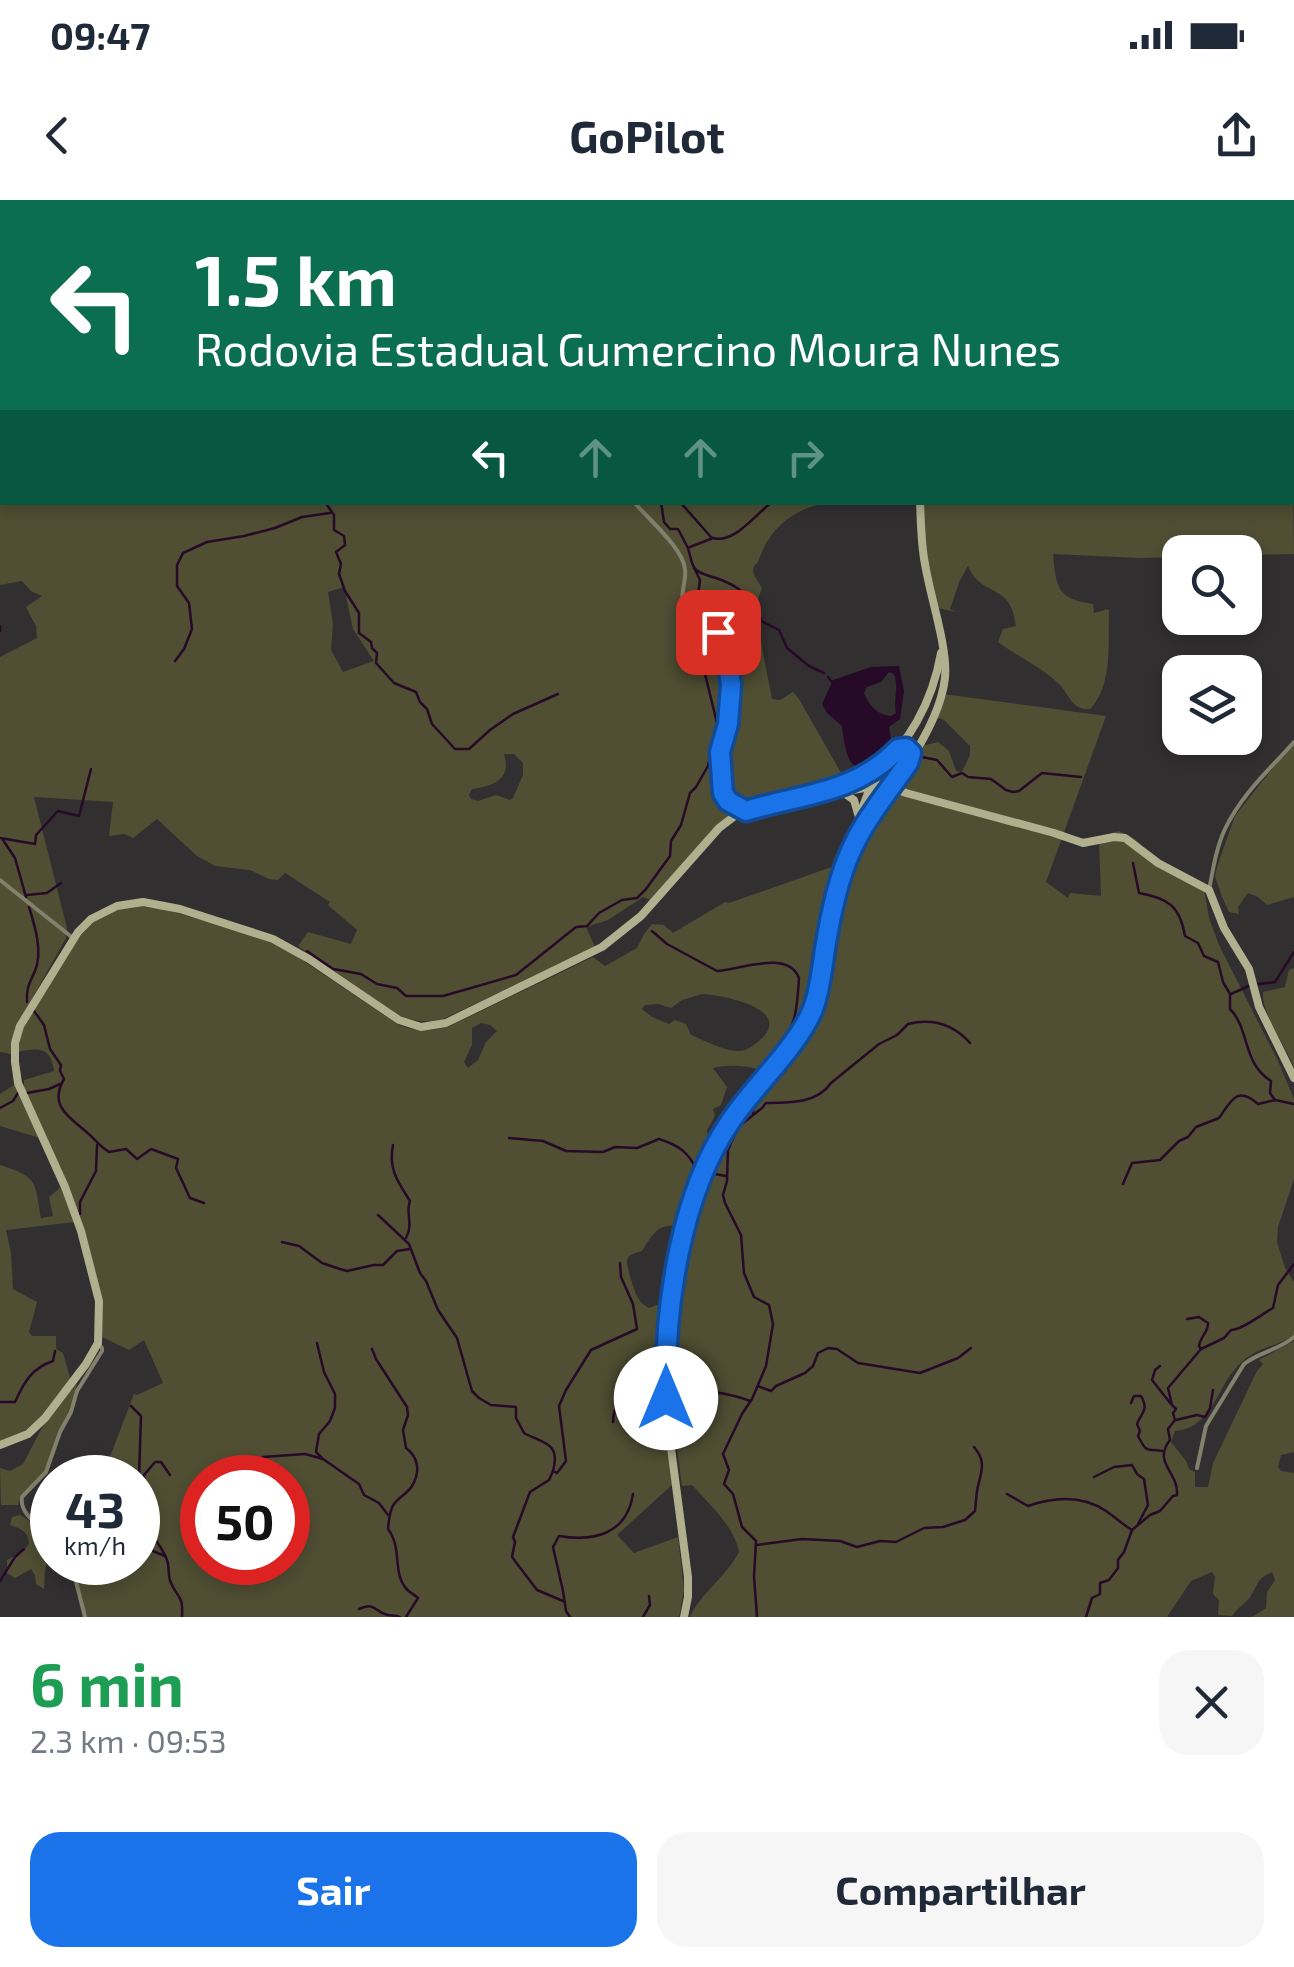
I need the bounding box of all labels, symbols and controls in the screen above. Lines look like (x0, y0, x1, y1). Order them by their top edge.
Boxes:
text: 09:47 (50, 12, 150, 58)
icon: back (30, 108, 85, 163)
text: GoPilot (569, 108, 725, 162)
icon: share (1209, 108, 1264, 163)
text: 1.5 km (195, 236, 397, 320)
icon: left (30, 240, 160, 370)
text: Rodovia Estadual Gumercino Moura Nunes (195, 321, 1061, 375)
icon: left (463, 430, 518, 485)
icon: ahead (568, 430, 623, 485)
icon: ahead (673, 430, 728, 485)
icon: right (778, 430, 833, 485)
map controls (1162, 535, 1262, 755)
button: search (1162, 535, 1262, 635)
pin (676, 590, 761, 675)
icon: arrive (691, 605, 746, 660)
button: layers (1162, 655, 1262, 755)
position arrow (614, 1346, 718, 1450)
speed limit sign: 50 (180, 1455, 310, 1585)
text: 43 (65, 1478, 125, 1538)
text: km/h (64, 1530, 126, 1560)
text: 6 min (30, 1647, 184, 1719)
button: close (1159, 1650, 1264, 1755)
text: 2.3 km · 09:53 (30, 1721, 226, 1759)
button: Sair (30, 1832, 637, 1947)
button: Compartilhar (657, 1832, 1264, 1947)

